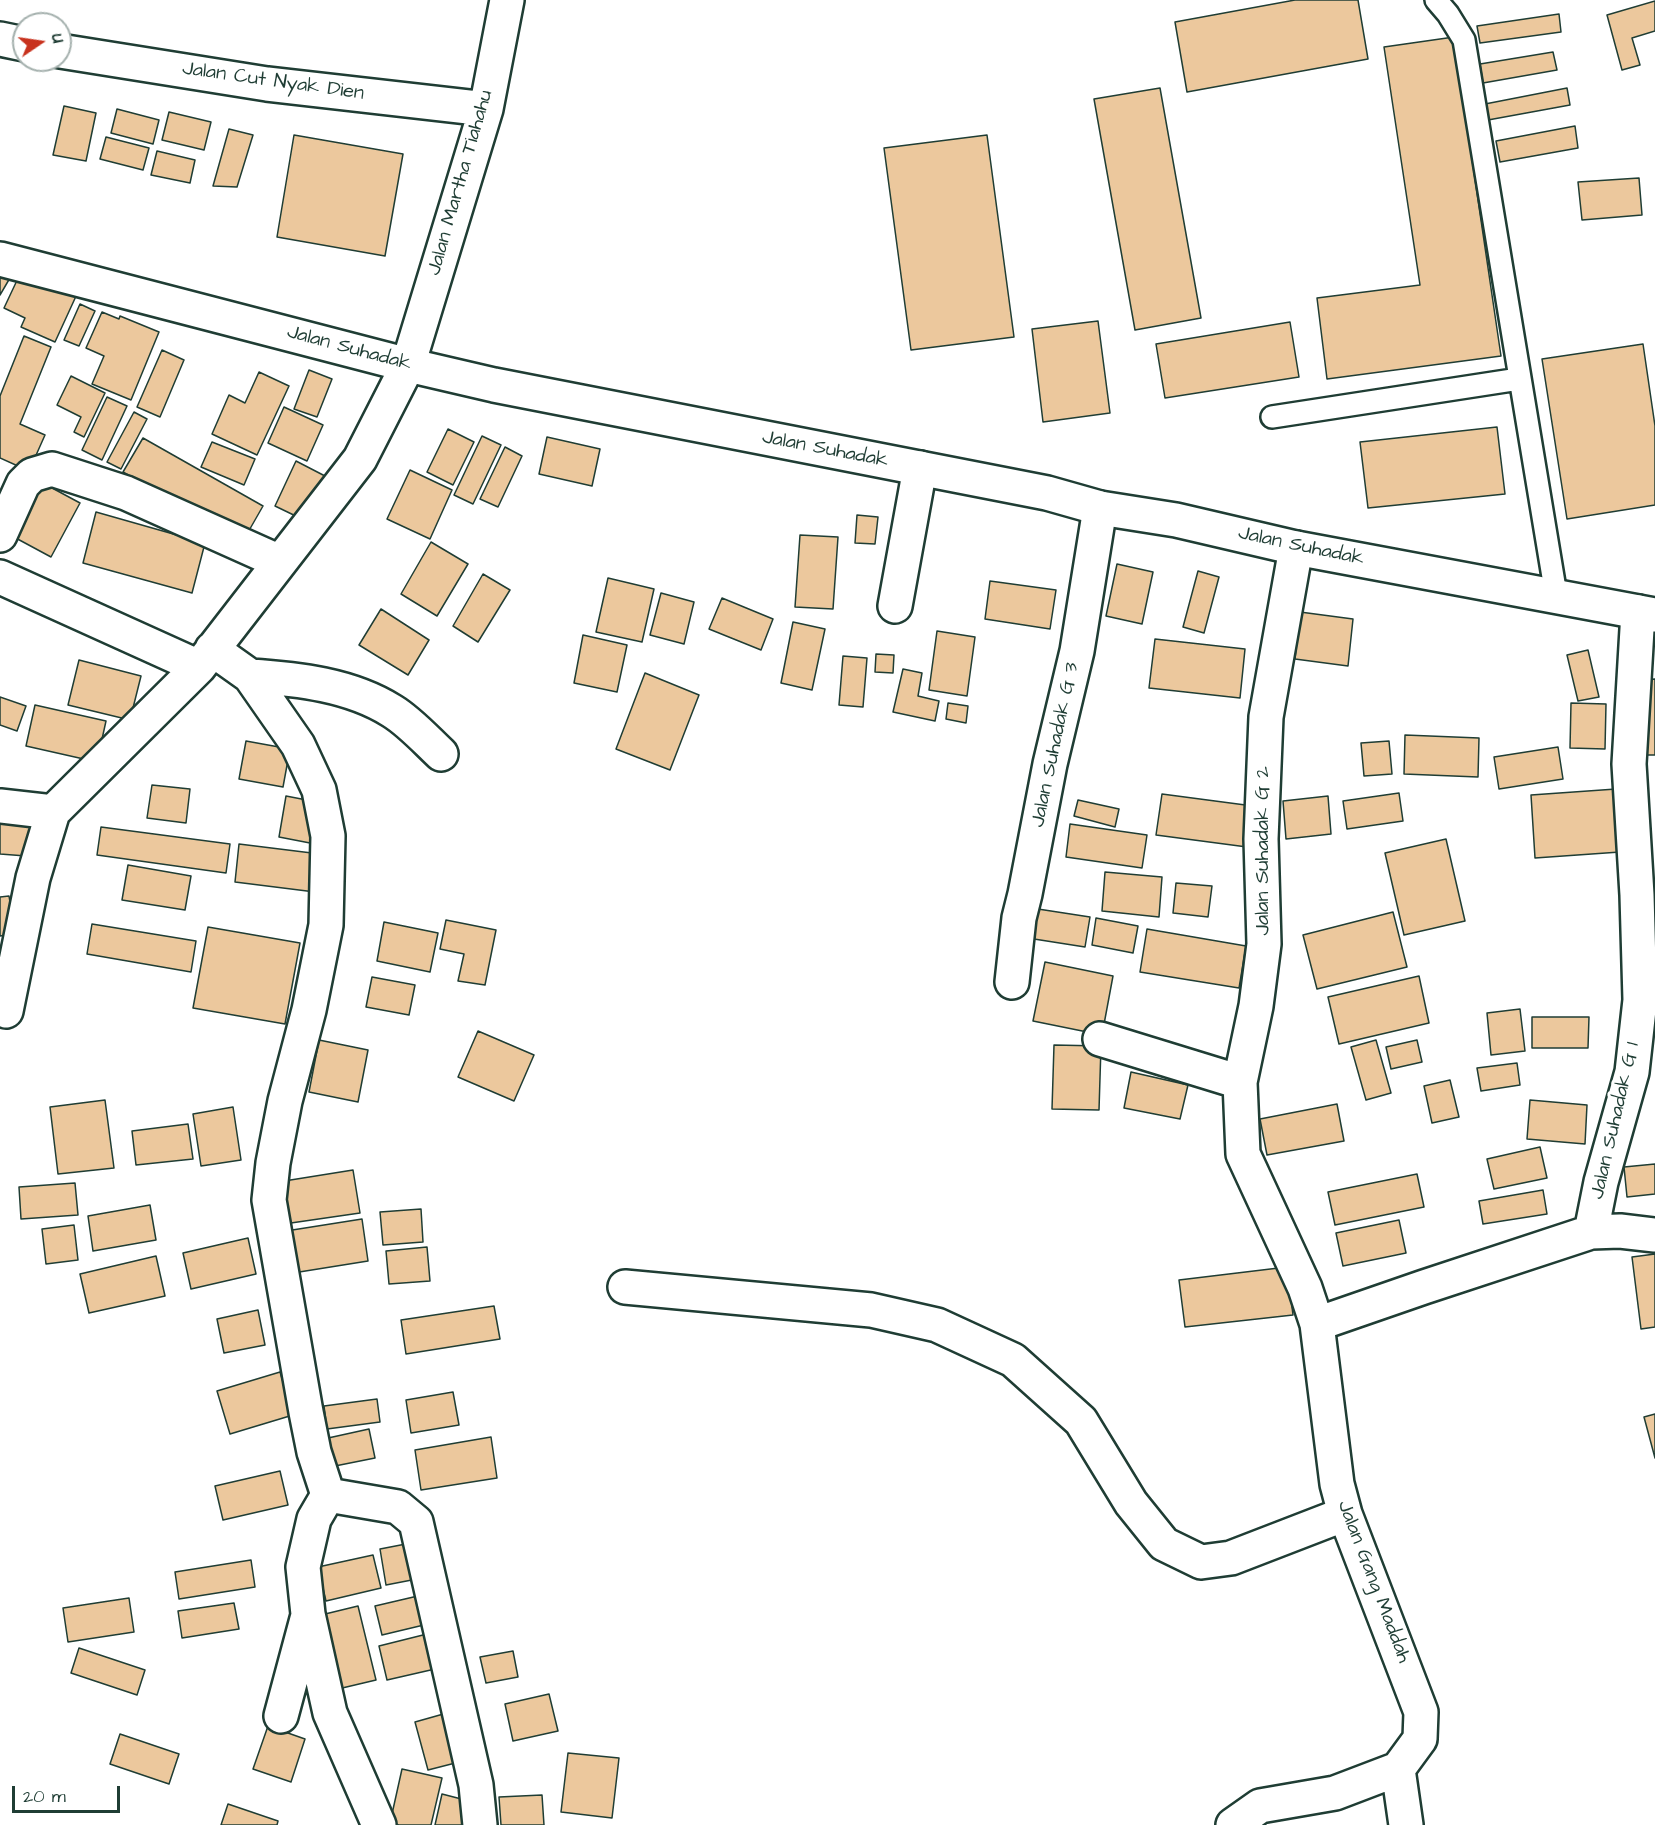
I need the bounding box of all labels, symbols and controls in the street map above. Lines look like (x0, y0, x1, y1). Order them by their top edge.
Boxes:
north arrow (12, 12, 72, 72)
text: U (46, 32, 69, 45)
street label: Jalan Cut Nyak Dien (181, 57, 365, 107)
street label: Jalan Martha Tiahahu (423, 87, 499, 279)
street label: Jalan Suhadak (284, 321, 414, 377)
street label: Jalan Suhadak (760, 426, 890, 474)
street label: Jalan Suhadak (1236, 522, 1366, 572)
street label: Jalan Suhadak G 3 (1027, 660, 1085, 830)
street label: Jalan Suhadak G 2 (1252, 766, 1276, 936)
street label: Jalan Suhadak G 1 (1586, 1040, 1646, 1202)
street label: Jalan Gang Maddah (1331, 1498, 1415, 1666)
scale bar (15, 1774, 123, 1812)
text: 20 m (23, 1784, 66, 1809)

